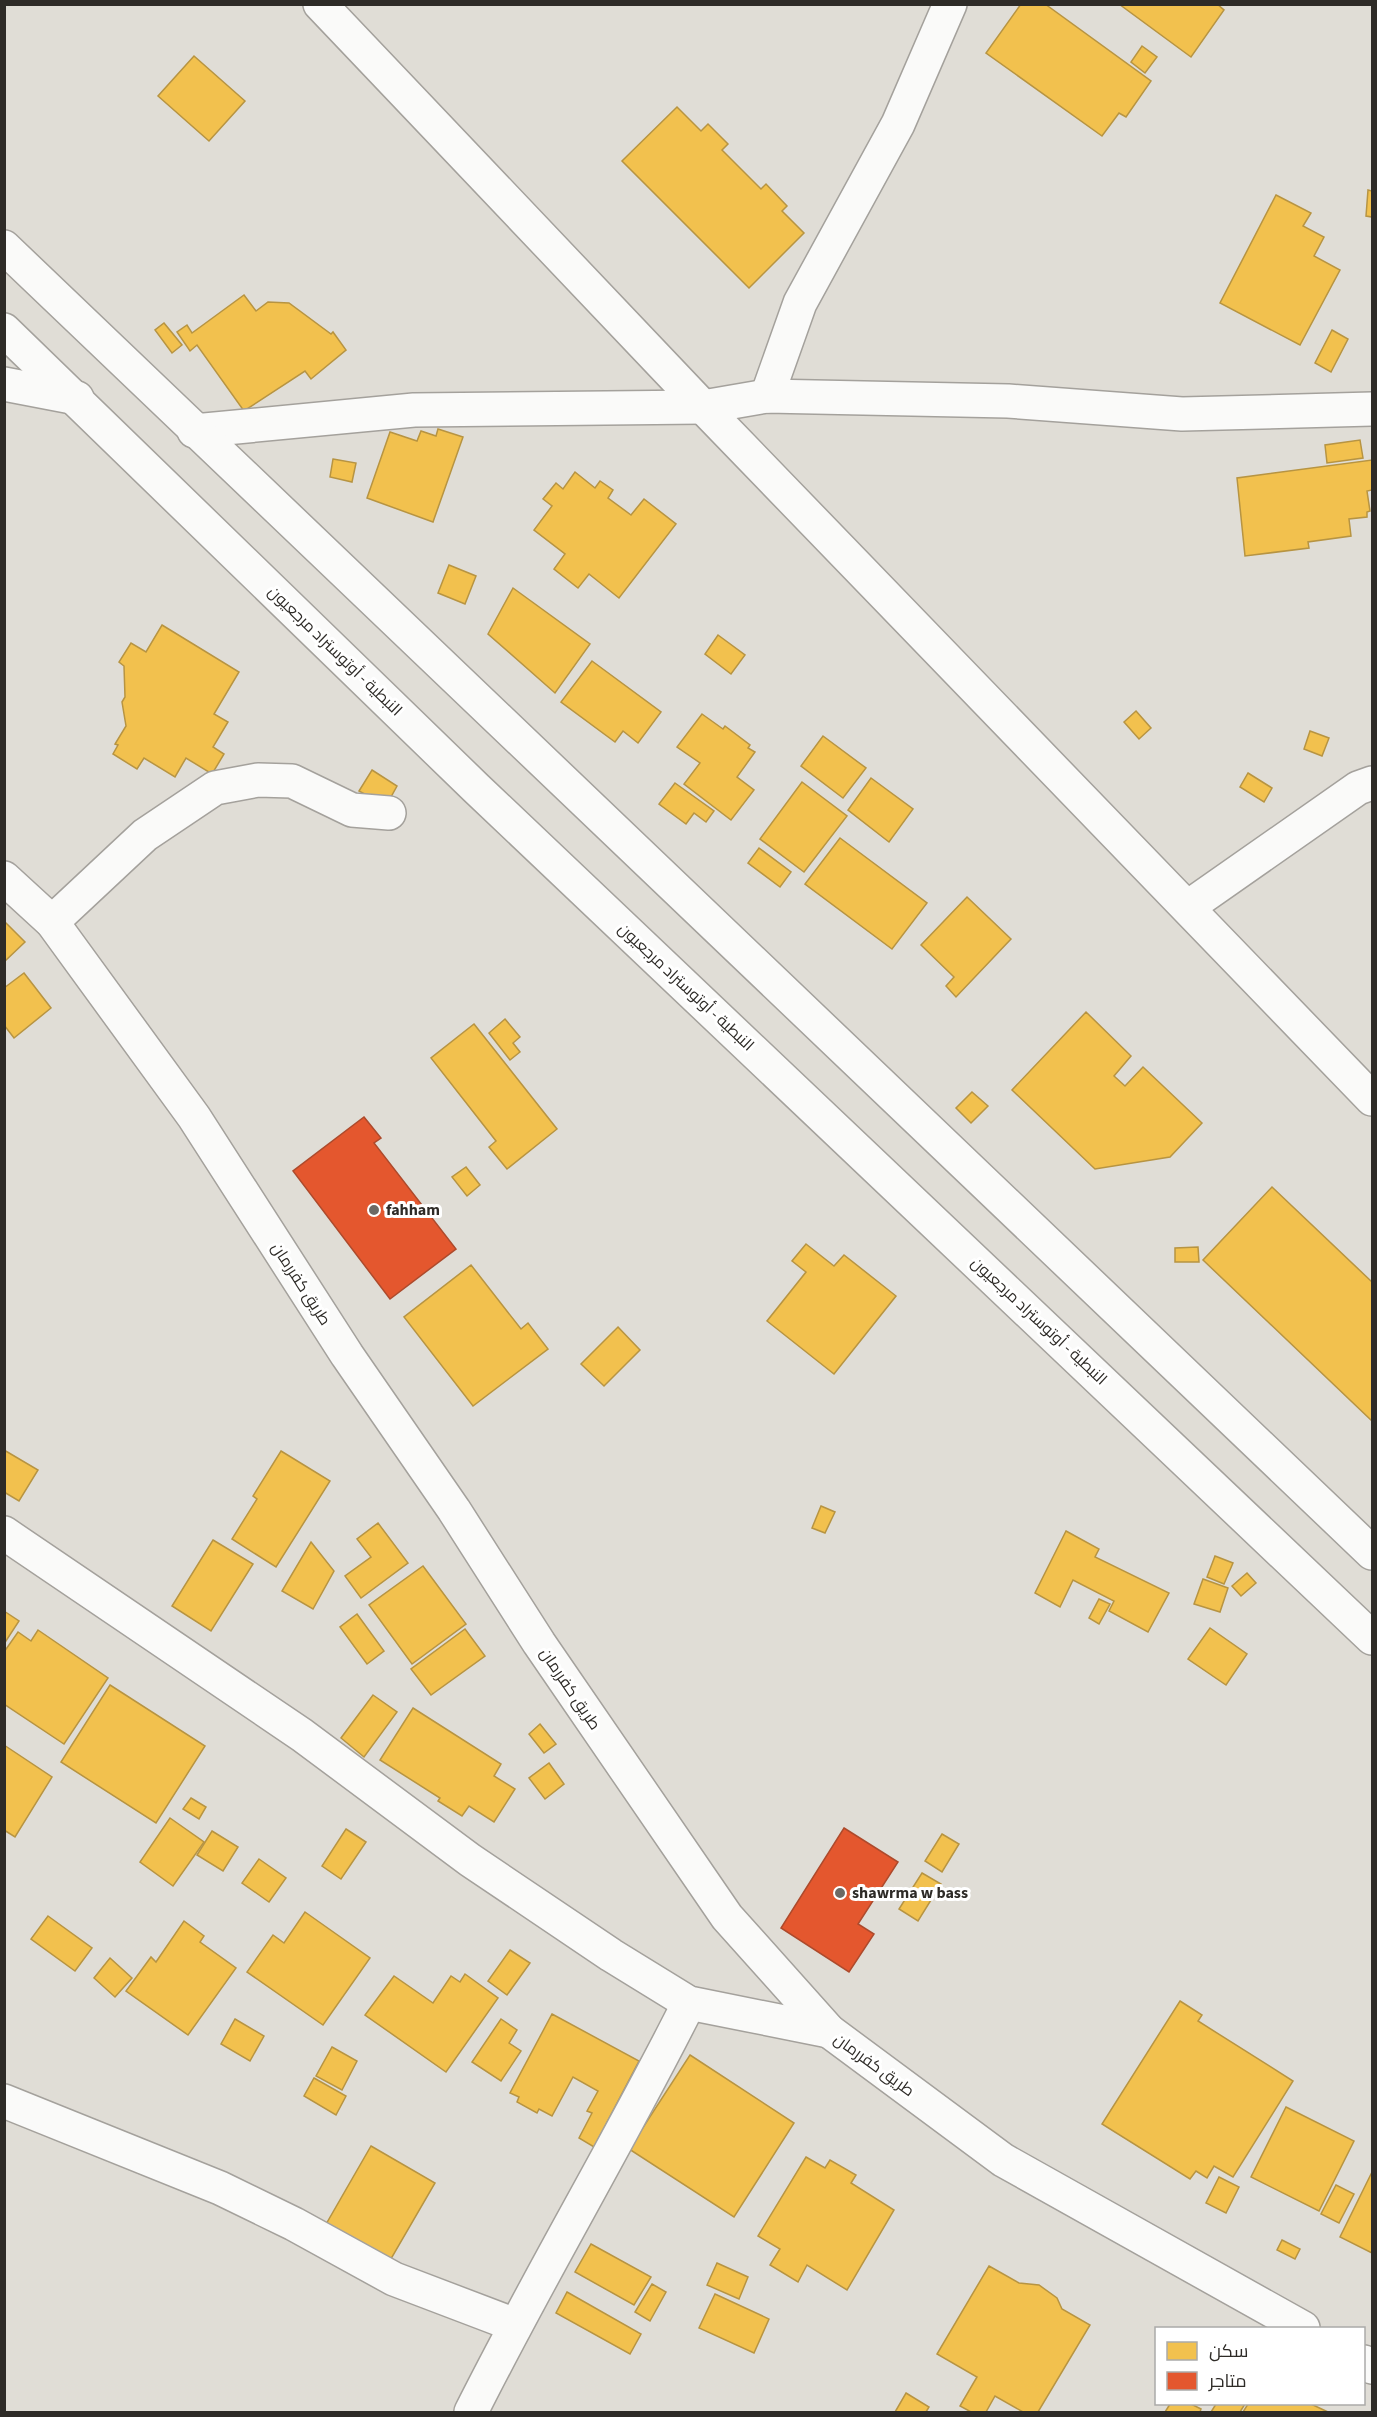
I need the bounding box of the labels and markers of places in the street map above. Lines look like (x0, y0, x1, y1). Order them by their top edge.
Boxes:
place label: fahham (386, 1199, 440, 1221)
marker: fahham (367, 1203, 381, 1217)
place label: shawrma w bass (852, 1882, 968, 1904)
marker: shawrma w bass (833, 1886, 847, 1900)

